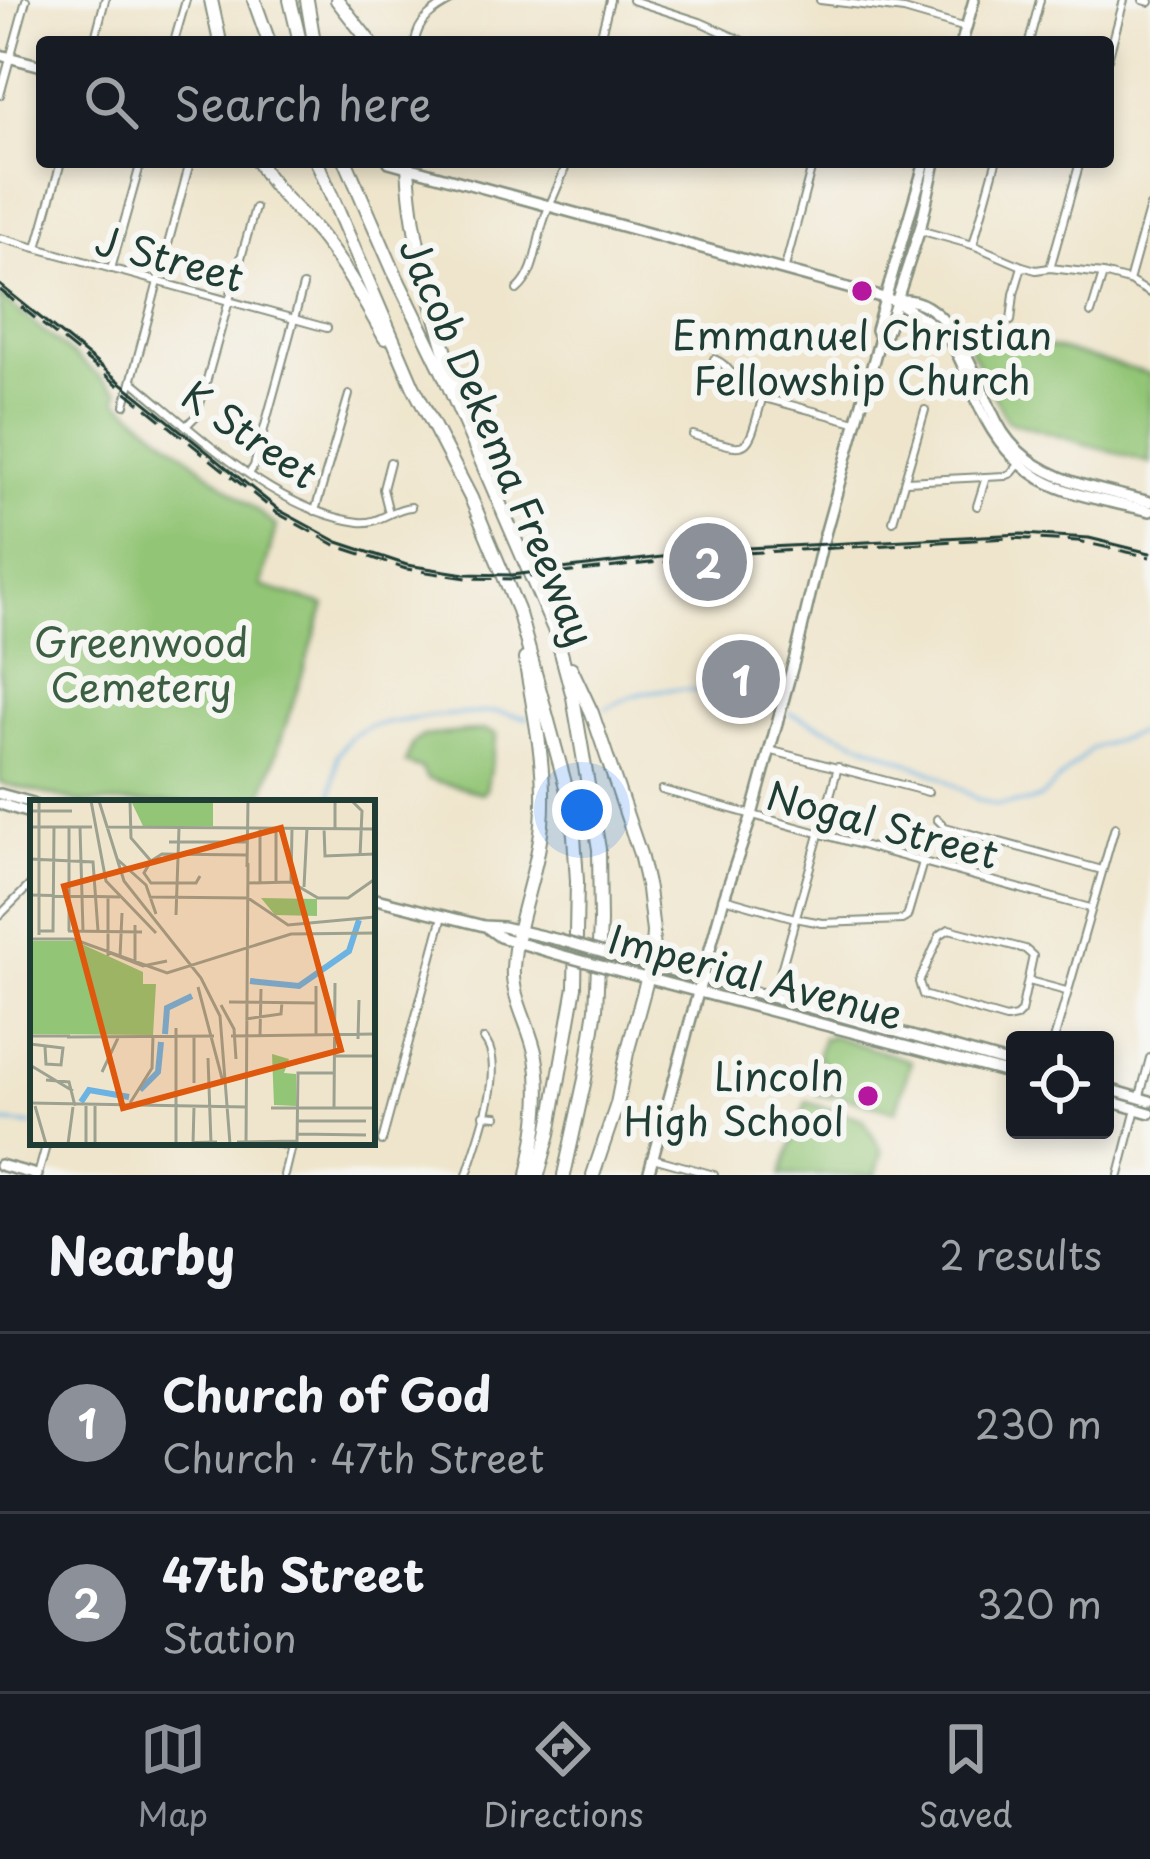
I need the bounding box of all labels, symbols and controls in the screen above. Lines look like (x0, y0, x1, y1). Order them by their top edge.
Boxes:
search box (36, 36, 1114, 168)
text: Search here (174, 68, 431, 136)
icon: search (78, 69, 144, 135)
street label: J Street (89, 209, 251, 305)
street label: Jacob Dekema Freeway (386, 228, 612, 654)
marker: Emmanuel Christian Fellowship Church (849, 278, 875, 304)
place label: Emmanuel Christian Fellowship Church (672, 304, 1052, 408)
street label: K Street (171, 365, 331, 501)
pin: 2 (669, 517, 747, 607)
park label: Greenwood Cemetery (34, 611, 248, 715)
pin: 1 (702, 634, 780, 724)
street label: Nogal Street (761, 764, 1005, 882)
your location (552, 780, 612, 840)
inset map (30, 800, 375, 1145)
street label: Imperial Avenue (602, 907, 910, 1043)
map controls (1006, 1031, 1114, 1139)
button: locate (1006, 1031, 1114, 1139)
place label: Lincoln High School (624, 1045, 844, 1149)
marker: Lincoln High School (855, 1083, 881, 1109)
text: Nearby (48, 1215, 235, 1292)
text: 2 results (940, 1224, 1102, 1283)
text: Church of God (162, 1359, 491, 1427)
text: 1 (78, 1393, 96, 1452)
text: 230 m (975, 1393, 1102, 1452)
text: Church · 47th Street (162, 1427, 544, 1486)
text: 47th Street (162, 1539, 425, 1607)
text: 2 (73, 1573, 101, 1632)
text: 320 m (977, 1573, 1102, 1632)
text: Station (162, 1607, 297, 1666)
tab: Map (138, 1716, 208, 1838)
tab: Directions (483, 1716, 644, 1838)
tab: Saved (919, 1716, 1012, 1838)

